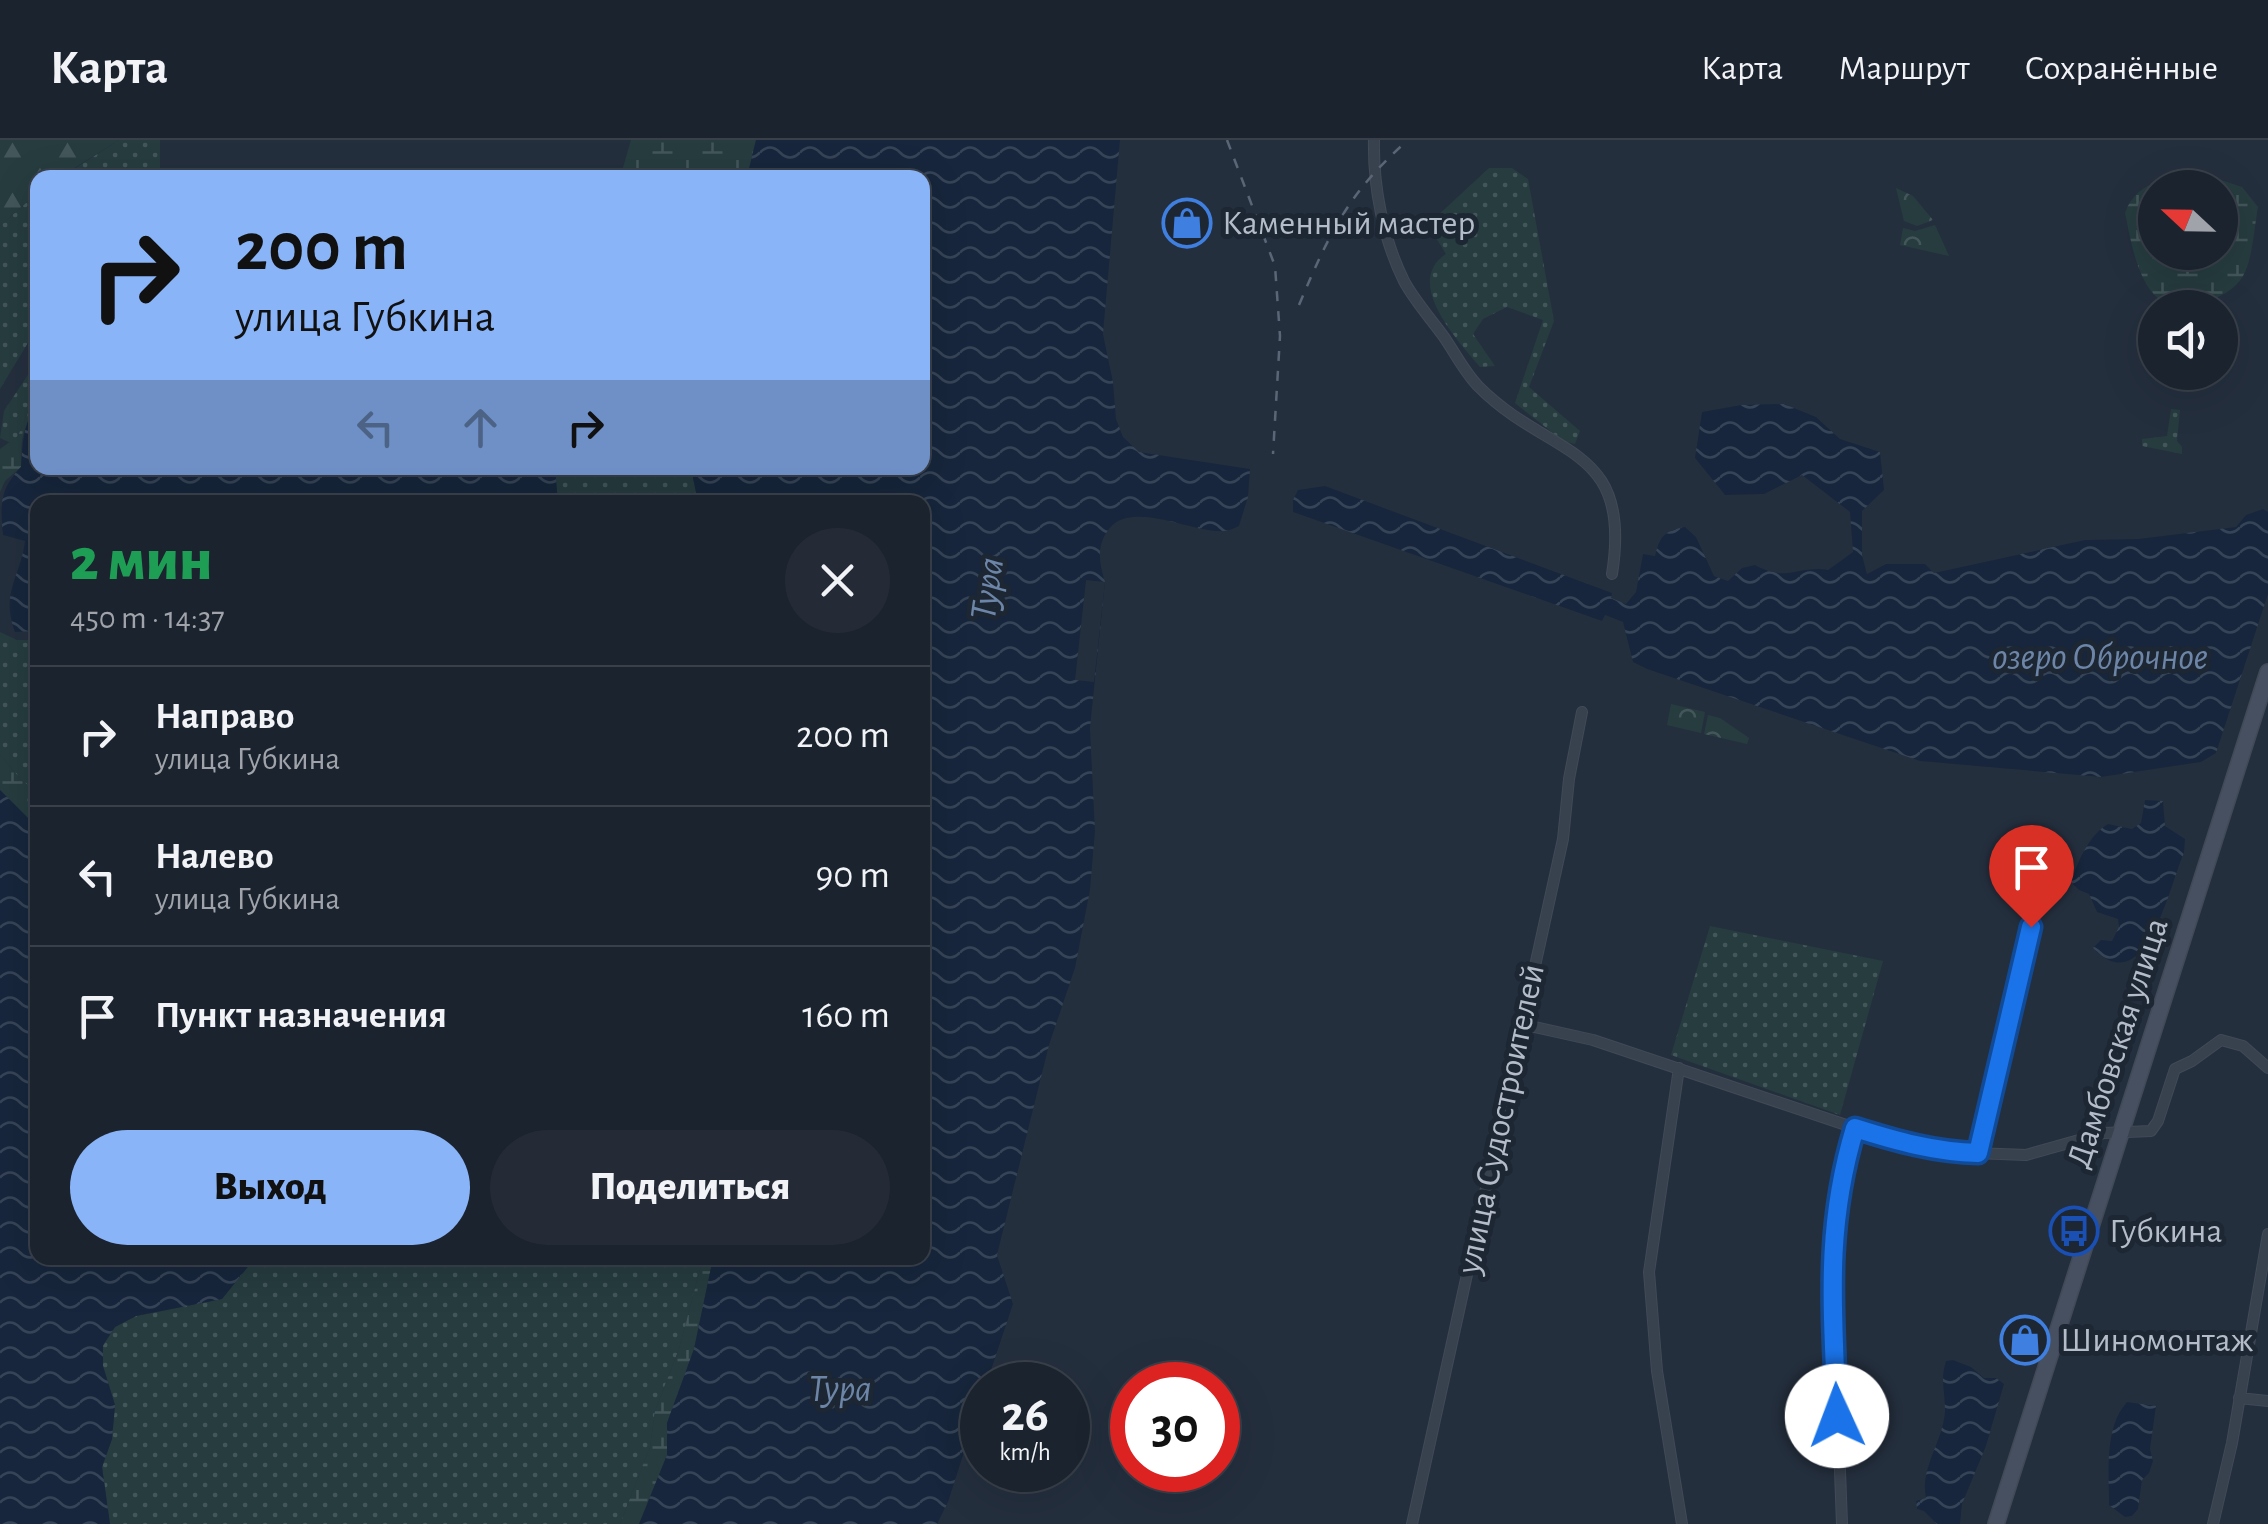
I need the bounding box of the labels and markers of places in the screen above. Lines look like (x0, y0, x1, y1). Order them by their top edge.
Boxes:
shop icon: Каменный мастер (1161, 197, 1213, 249)
place label: Каменный мастер (1222, 206, 1475, 241)
pin (1989, 825, 2074, 928)
bus stop icon: Губкина (2048, 1205, 2100, 1257)
place label: Губкина (2109, 1214, 2222, 1249)
shop icon: Шиномонтаж (1999, 1314, 2051, 1366)
place label: Шиномонтаж (2060, 1323, 2254, 1358)

